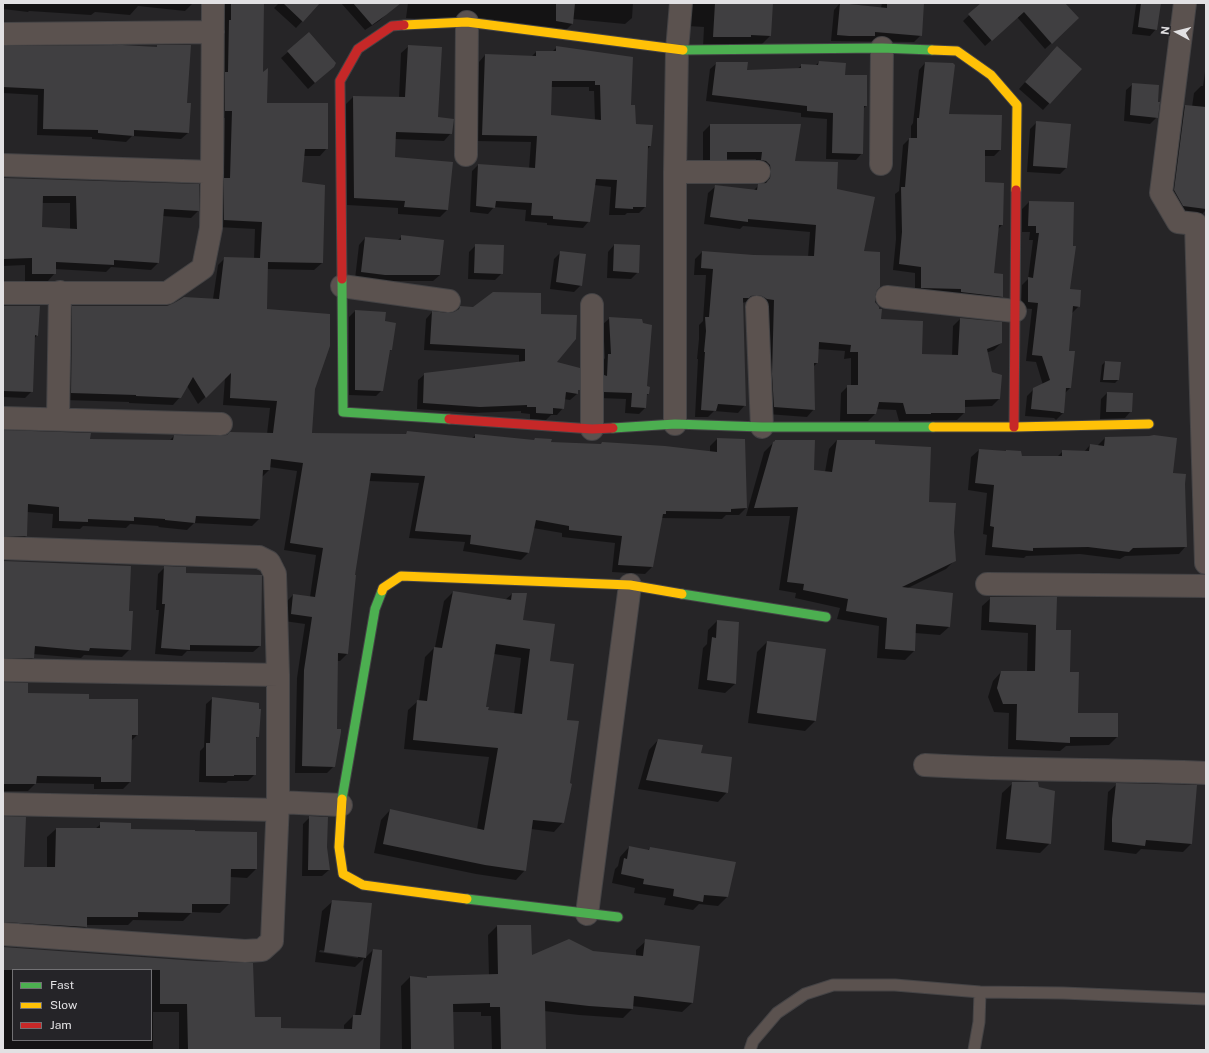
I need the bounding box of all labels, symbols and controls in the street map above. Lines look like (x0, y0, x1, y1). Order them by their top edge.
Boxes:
north arrow (1157, 12, 1197, 52)
text: N (1159, 26, 1172, 36)
legend (12, 969, 152, 1041)
text: Fast (50, 978, 74, 992)
text: Slow (50, 998, 77, 1012)
text: Jam (50, 1018, 72, 1032)

